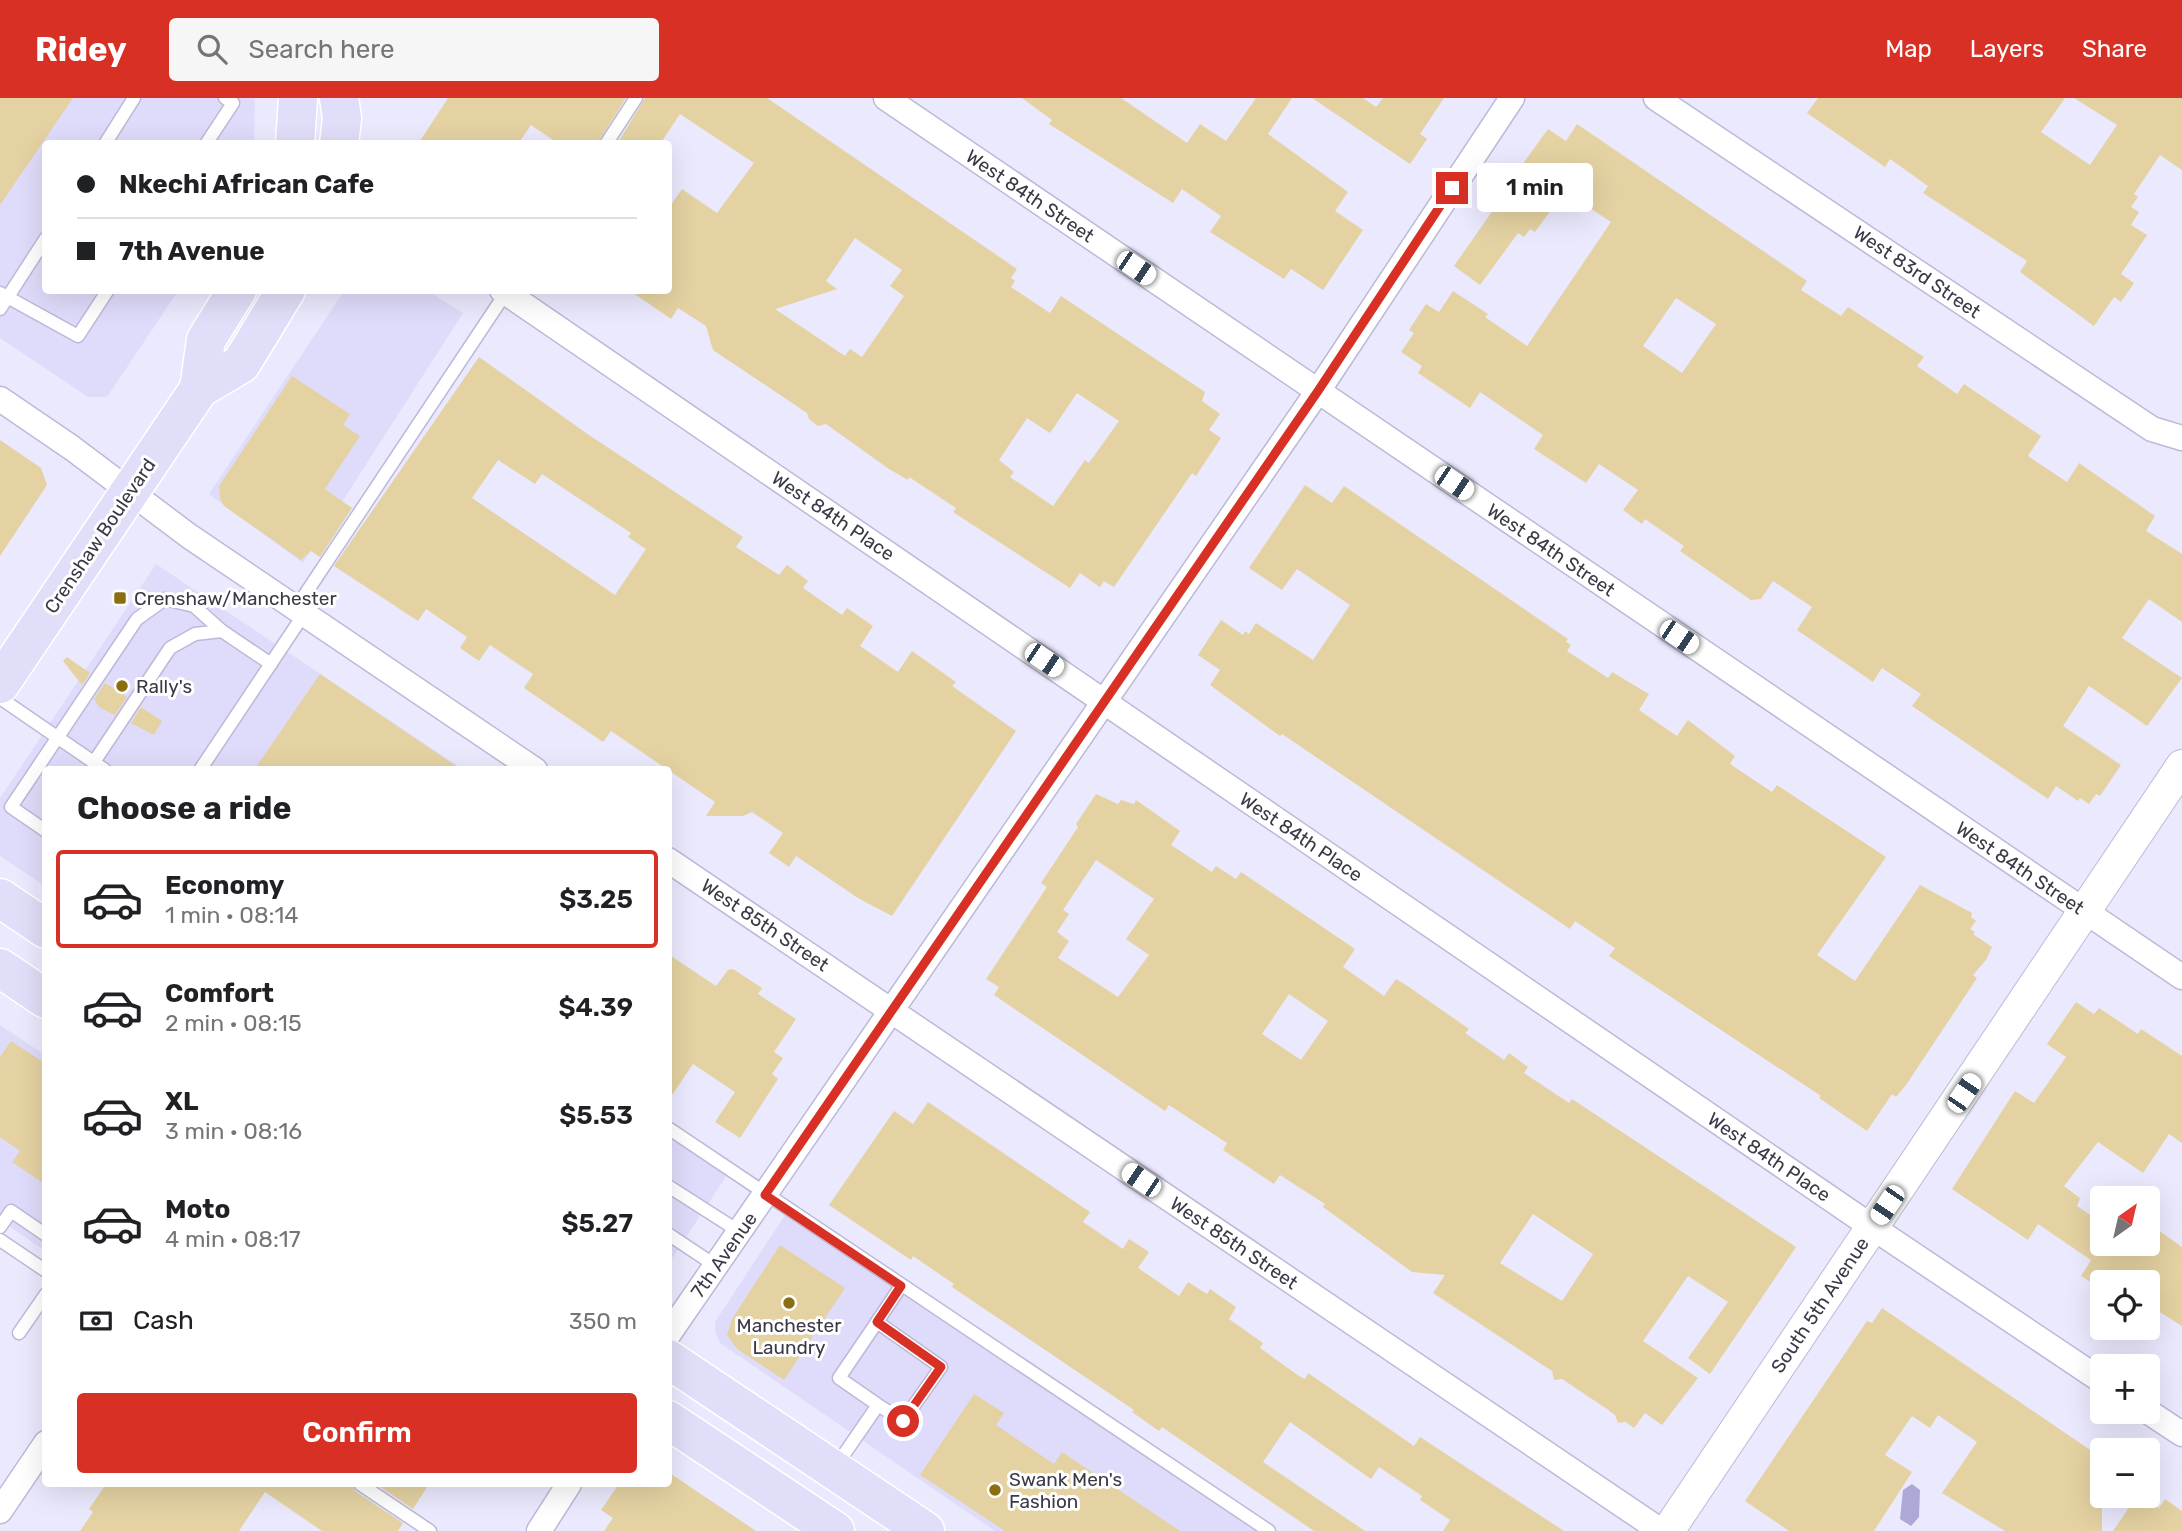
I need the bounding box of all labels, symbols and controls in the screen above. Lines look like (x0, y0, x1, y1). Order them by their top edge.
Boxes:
search box (169, 18, 659, 81)
text: Ridey (35, 30, 127, 69)
icon: search (193, 30, 231, 68)
text: Search here (249, 34, 394, 65)
text: Map (1885, 35, 1932, 63)
text: Layers (1970, 35, 2044, 63)
text: Share (2082, 35, 2147, 63)
street label: West 84th Street (962, 145, 1099, 248)
callout: 1 min (1476, 164, 1592, 212)
text: Nkechi African Cafe (119, 169, 374, 200)
route end (1436, 172, 1468, 204)
text: 1 min (1506, 173, 1564, 201)
street label: West 83rd Street (1849, 221, 1986, 323)
text: 7th Avenue (119, 236, 265, 267)
car (1113, 248, 1160, 288)
street label: Crenshaw Boulevard (40, 454, 160, 618)
car (1431, 463, 1478, 503)
street label: West 84th Place (767, 466, 899, 566)
street label: West 84th Street (1483, 499, 1620, 602)
place label: Crenshaw/Manchester (134, 587, 337, 610)
marker: Crenshaw/Manchester (112, 590, 128, 606)
car (1656, 617, 1703, 657)
car (1021, 640, 1068, 680)
place label: Rally's (136, 675, 192, 698)
marker: Rally's (114, 678, 130, 694)
street label: West 84th Place (1235, 787, 1367, 887)
text: Choose a ride (77, 789, 291, 827)
street label: West 84th Street (1952, 817, 2089, 920)
icon: car (81, 868, 144, 931)
text: Economy (165, 870, 284, 901)
street label: West 85th Street (697, 874, 834, 977)
text: $3.25 (559, 884, 633, 915)
text: 1 min · 08:14 (165, 901, 299, 929)
icon: car (81, 976, 144, 1039)
text: Comfort (165, 978, 274, 1009)
text: $4.39 (559, 992, 633, 1023)
text: 2 min · 08:15 (165, 1009, 302, 1037)
car (1944, 1070, 1985, 1116)
icon: car (81, 1084, 144, 1147)
text: XL (165, 1086, 198, 1117)
text: $5.53 (559, 1100, 633, 1131)
street label: West 84th Place (1703, 1107, 1835, 1207)
text: 3 min · 08:16 (165, 1117, 302, 1145)
car (1118, 1160, 1165, 1200)
car (1867, 1182, 1908, 1228)
north arrow (2090, 1186, 2160, 1256)
map controls (2090, 1186, 2160, 1508)
icon: car (81, 1192, 144, 1255)
street label: West 85th Street (1166, 1192, 1303, 1295)
text: Moto (165, 1194, 230, 1225)
text: $5.27 (562, 1208, 633, 1239)
street label: 7th Avenue (686, 1208, 762, 1302)
text: 4 min · 08:17 (165, 1225, 301, 1253)
street label: South 5th Avenue (1766, 1233, 1874, 1377)
button: locate (2090, 1270, 2160, 1340)
marker: Manchester Laundry (781, 1295, 797, 1311)
icon: cash (77, 1302, 115, 1340)
text: Cash (133, 1305, 194, 1336)
text: 350 m (569, 1307, 637, 1335)
place label: Manchester Laundry (737, 1314, 842, 1359)
button: + (2090, 1354, 2160, 1424)
button: Confirm (77, 1393, 637, 1473)
route start (887, 1405, 919, 1437)
button: − (2090, 1438, 2160, 1508)
place label: Swank Men's Fashion (1009, 1468, 1122, 1513)
marker: Swank Men's Fashion (987, 1482, 1003, 1498)

